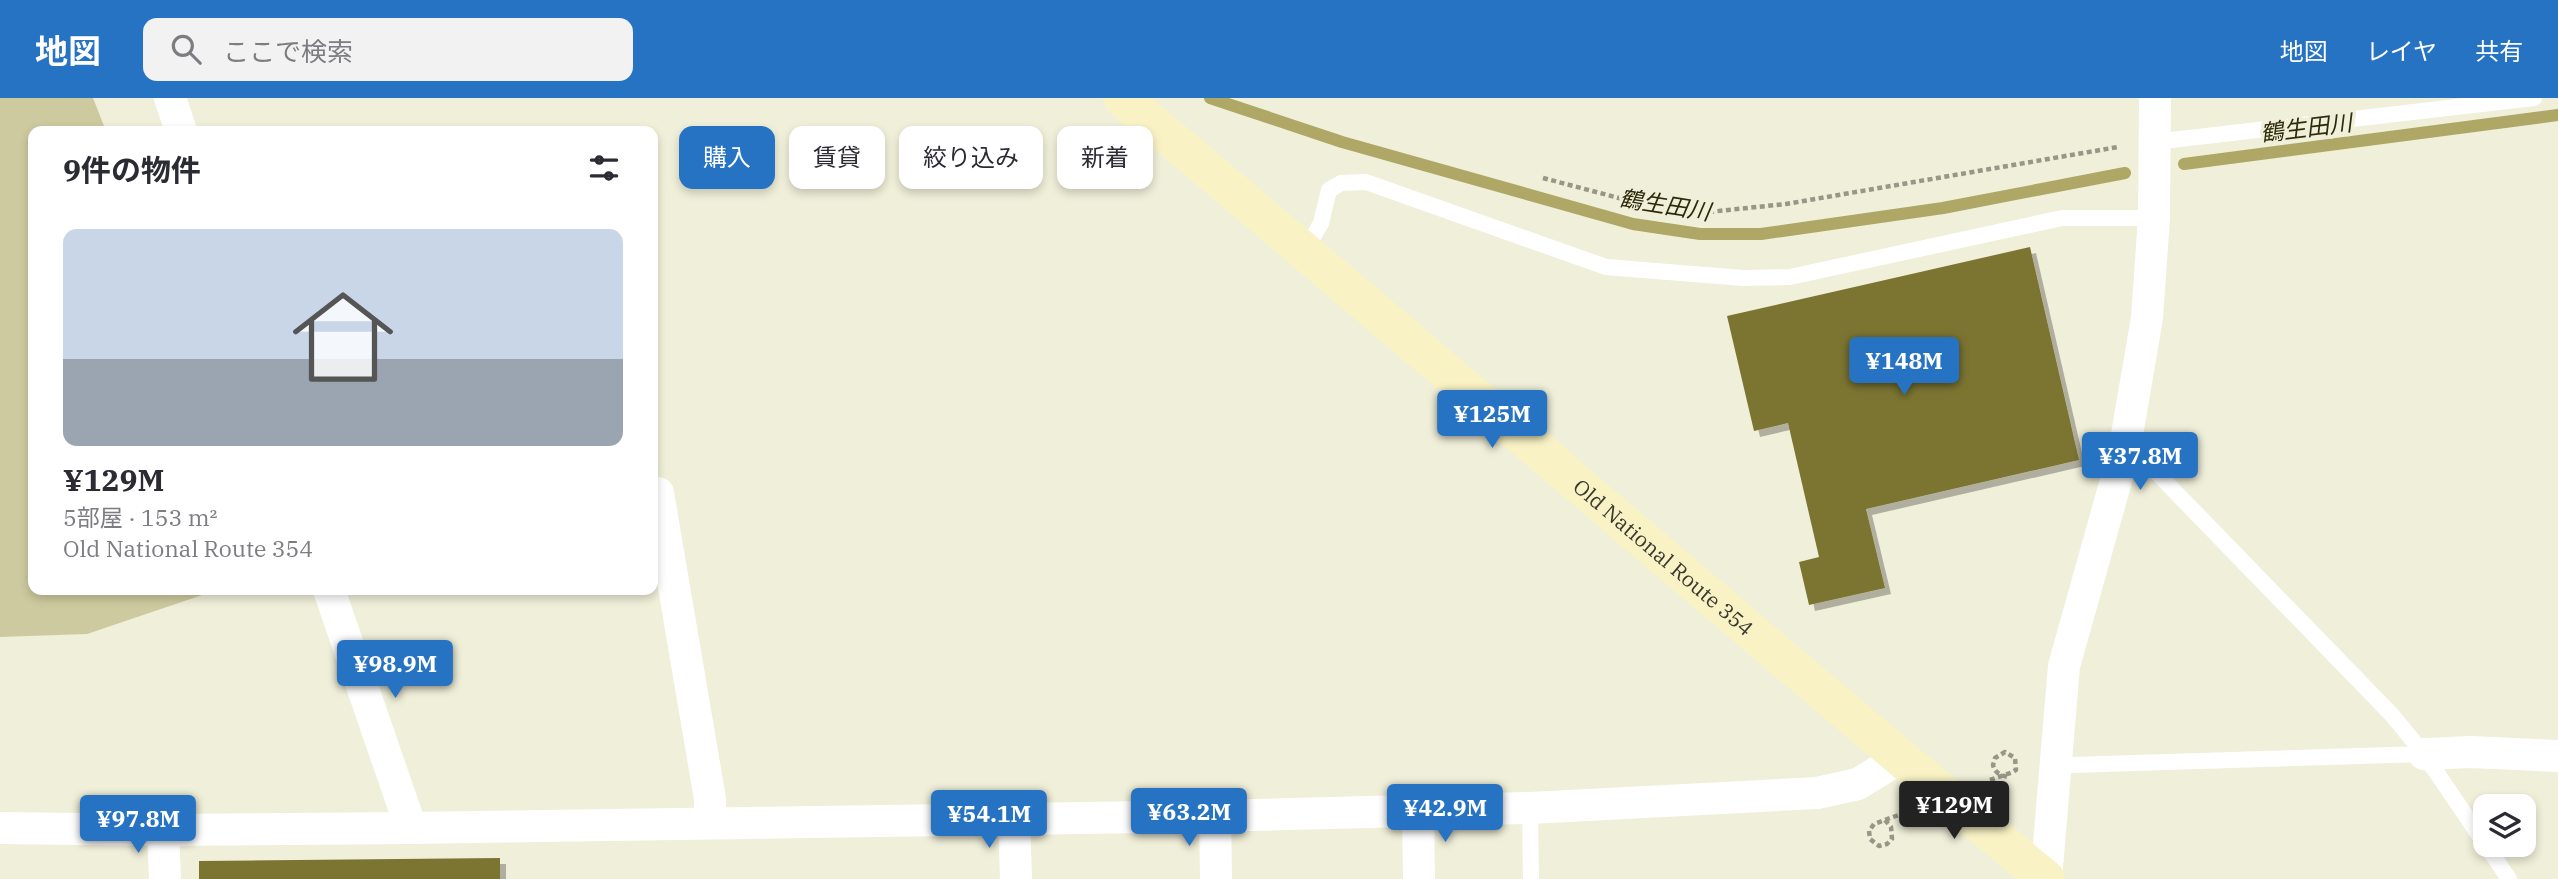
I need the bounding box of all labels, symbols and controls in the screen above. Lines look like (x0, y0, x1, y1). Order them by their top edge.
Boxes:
search box (143, 18, 633, 81)
text: 地図 (35, 29, 101, 72)
icon: search (167, 30, 205, 68)
text: ここで検索 (223, 34, 353, 68)
text: 地図 (2280, 35, 2328, 67)
text: レイヤ (2366, 35, 2437, 67)
text: 共有 (2475, 35, 2523, 67)
water label: 鶴生田川 (2259, 106, 2356, 147)
chip: 購入 (679, 126, 775, 189)
chip: 賃貸 (789, 126, 885, 189)
chip: 絞り込み (899, 126, 1043, 189)
chip: 新着 (1057, 126, 1153, 189)
icon: filters (585, 149, 623, 187)
text: 9件の物件 (63, 150, 201, 189)
water label: 鶴生田川 (1617, 182, 1716, 226)
icon: home (280, 274, 406, 400)
pin: ¥148M (1855, 338, 1953, 397)
text: ¥148M (1865, 345, 1943, 375)
pin: ¥125M (1443, 390, 1541, 450)
text: ¥125M (1453, 398, 1531, 428)
pin: ¥37.8M (2083, 432, 2197, 492)
text: ¥37.8M (2098, 440, 2182, 470)
text: ¥129M (63, 460, 164, 499)
street label: Old National Route 354 (1568, 472, 1760, 642)
text: 5部屋 · 153 m² (63, 502, 218, 532)
text: Old National Route 354 (63, 533, 313, 563)
pin: ¥98.9M (338, 640, 452, 700)
text: ¥98.9M (353, 648, 437, 678)
pin: ¥129M (1905, 782, 2003, 841)
pin: ¥42.9M (1388, 784, 1502, 844)
pin: ¥63.2M (1132, 788, 1246, 848)
text: ¥129M (1915, 789, 1993, 819)
pin: ¥54.1M (932, 790, 1046, 850)
text: ¥42.9M (1403, 792, 1487, 822)
map controls (2473, 794, 2536, 857)
button: layers (2473, 794, 2536, 857)
pin: ¥97.8M (81, 796, 195, 855)
text: ¥63.2M (1147, 796, 1231, 826)
text: ¥54.1M (947, 798, 1031, 828)
text: ¥97.8M (96, 803, 180, 833)

